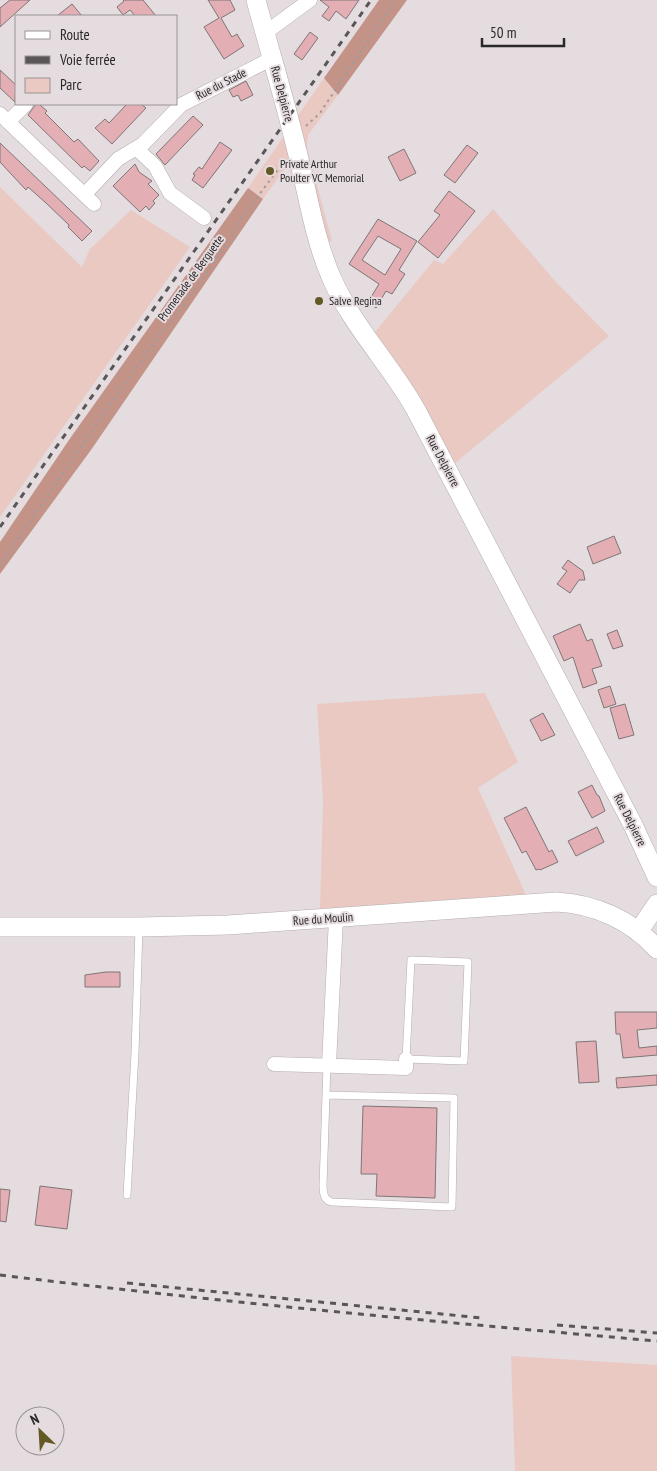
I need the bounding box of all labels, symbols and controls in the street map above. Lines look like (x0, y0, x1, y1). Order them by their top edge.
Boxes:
legend (15, 15, 178, 105)
scale bar (482, 15, 564, 47)
text: 50 m (490, 23, 516, 42)
text: Route (60, 25, 90, 44)
text: Voie ferrée (59, 50, 116, 69)
street label: Rue du Stade (193, 64, 249, 103)
street label: Rue Delpierre (268, 64, 297, 123)
text: Parc (60, 75, 82, 94)
place label: Private Arthur Poulter VC Memorial (280, 156, 364, 185)
marker: Private Arthur Poulter VC Memorial (264, 165, 276, 177)
street label: Promenade de Berguette (154, 232, 227, 324)
place label: Salve Regina (329, 293, 382, 308)
marker: Salve Regina (313, 295, 325, 307)
street label: Rue Delpierre (423, 432, 463, 489)
street label: Rue Delpierre (611, 791, 650, 849)
street label: Rue du Moulin (292, 909, 353, 928)
north arrow (15, 1406, 65, 1456)
text: N (27, 1409, 42, 1429)

